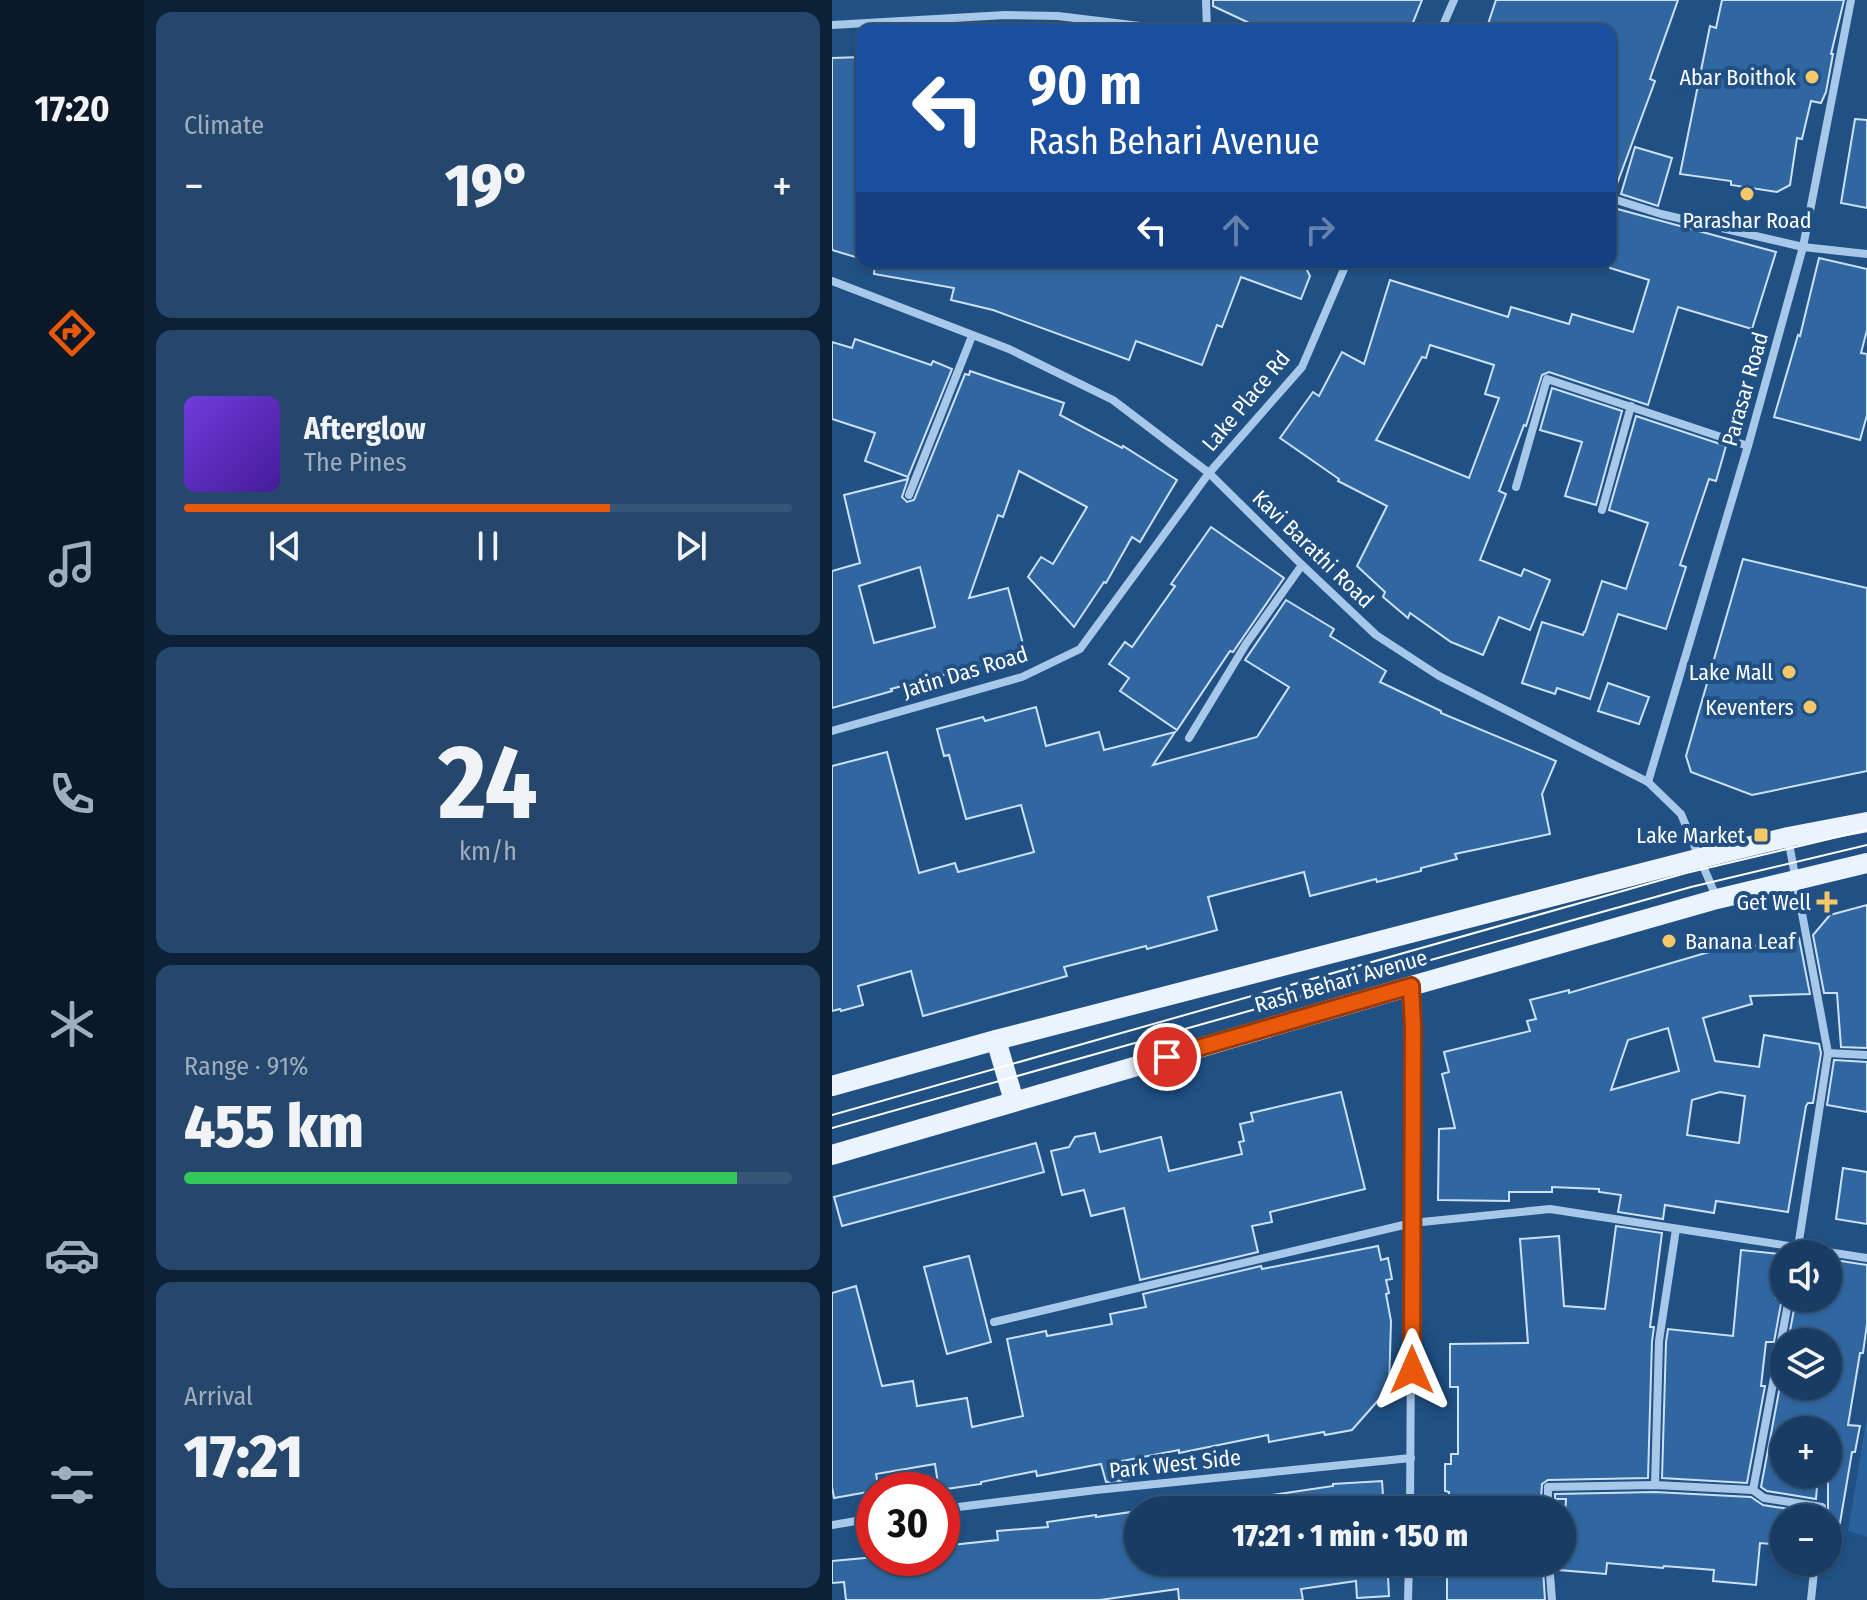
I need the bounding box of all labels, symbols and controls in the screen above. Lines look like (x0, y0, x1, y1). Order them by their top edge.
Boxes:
text: 90 m (1028, 52, 1142, 119)
icon: left (896, 56, 1000, 160)
place label: Abar Boithok (1680, 64, 1797, 91)
marker: Abar Boithok (1803, 68, 1821, 86)
text: 17:20 (34, 87, 110, 131)
text: Climate (184, 110, 264, 141)
text: Rash Behari Avenue (1028, 120, 1320, 164)
text: 19° (445, 150, 531, 222)
text: − (184, 160, 204, 213)
text: + (772, 160, 792, 213)
marker: Parashar Road (1738, 185, 1756, 203)
place label: Parashar Road (1683, 207, 1812, 234)
icon: left (1130, 208, 1174, 252)
icon: ahead (1214, 208, 1258, 252)
icon: right (1298, 208, 1342, 252)
icon: directions (44, 305, 100, 361)
street label: Parasar Road (1716, 329, 1774, 449)
street label: Lake Place Rd (1196, 345, 1296, 457)
text: Afterglow (304, 411, 426, 447)
text: The Pines (304, 447, 407, 478)
street label: Kavi Barathi Road (1247, 484, 1379, 614)
icon: previous (263, 524, 307, 568)
icon: pause (466, 524, 510, 568)
icon: next (669, 524, 713, 568)
icon: music (44, 536, 100, 592)
street label: Jatin Das Road (899, 640, 1031, 704)
place label: Lake Mall (1689, 659, 1773, 686)
marker: Lake Mall (1780, 663, 1798, 681)
place label: Keventers (1705, 694, 1794, 721)
marker: Keventers (1801, 698, 1819, 716)
text: 24 (438, 721, 538, 846)
icon: phone (44, 766, 100, 822)
place label: Lake Market (1636, 822, 1746, 849)
marker: Lake Market (1752, 826, 1770, 844)
text: km/h (459, 836, 517, 867)
place label: Get Well (1736, 889, 1811, 916)
marker: Get Well (1818, 893, 1836, 911)
place label: Banana Leaf (1685, 928, 1796, 955)
marker: Banana Leaf (1660, 932, 1678, 950)
street label: Rash Behari Avenue (1252, 943, 1430, 1019)
icon: climate (44, 996, 100, 1052)
pin (1133, 1023, 1201, 1091)
icon: arrive (1145, 1035, 1189, 1079)
text: Range · 91% (184, 1051, 309, 1082)
text: 455 km (184, 1091, 364, 1163)
icon: car (44, 1227, 100, 1283)
map controls (1770, 1240, 1842, 1576)
button: sound (1770, 1240, 1842, 1312)
position arrow (1370, 1328, 1454, 1412)
button: layers (1770, 1328, 1842, 1400)
text: Arrival (184, 1381, 253, 1412)
button: + (1770, 1416, 1842, 1488)
text: 17:21 (184, 1421, 303, 1493)
street label: Park West Side (1108, 1444, 1242, 1484)
icon: filters (44, 1457, 100, 1513)
speed limit sign: 30 (856, 1472, 960, 1576)
button: − (1770, 1504, 1842, 1576)
text: 17:21 · 1 min · 150 m (1232, 1518, 1468, 1554)

